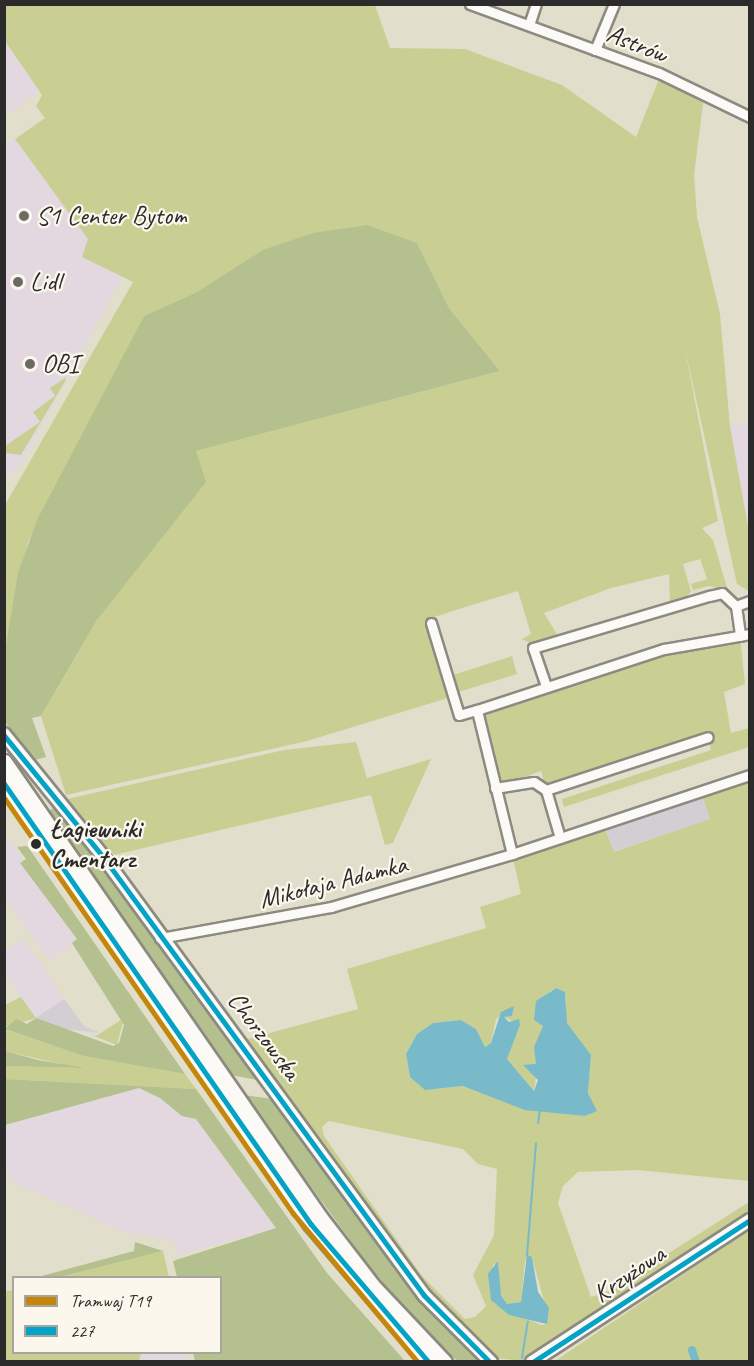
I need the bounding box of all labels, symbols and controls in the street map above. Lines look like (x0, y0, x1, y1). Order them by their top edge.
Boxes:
street label: Astrów (602, 18, 672, 70)
place label: S1 Center Bytom (36, 200, 186, 232)
marker: S1 Center Bytom (17, 209, 31, 223)
place label: Lidl (30, 266, 61, 298)
marker: Lidl (11, 275, 25, 289)
place label: OBI (42, 348, 79, 380)
marker: OBI (23, 357, 37, 371)
place label: Łagiewniki Cmentarz (50, 813, 141, 874)
marker: Łagiewniki Cmentarz (27, 835, 45, 853)
street label: Mikołaja Adamka (255, 848, 411, 916)
street label: Chorzowska (221, 986, 307, 1086)
street label: Krzyżowa (587, 1239, 671, 1309)
legend (12, 1276, 222, 1354)
text: Tramwaj T19 (70, 1290, 151, 1312)
text: 227 (70, 1320, 94, 1342)

